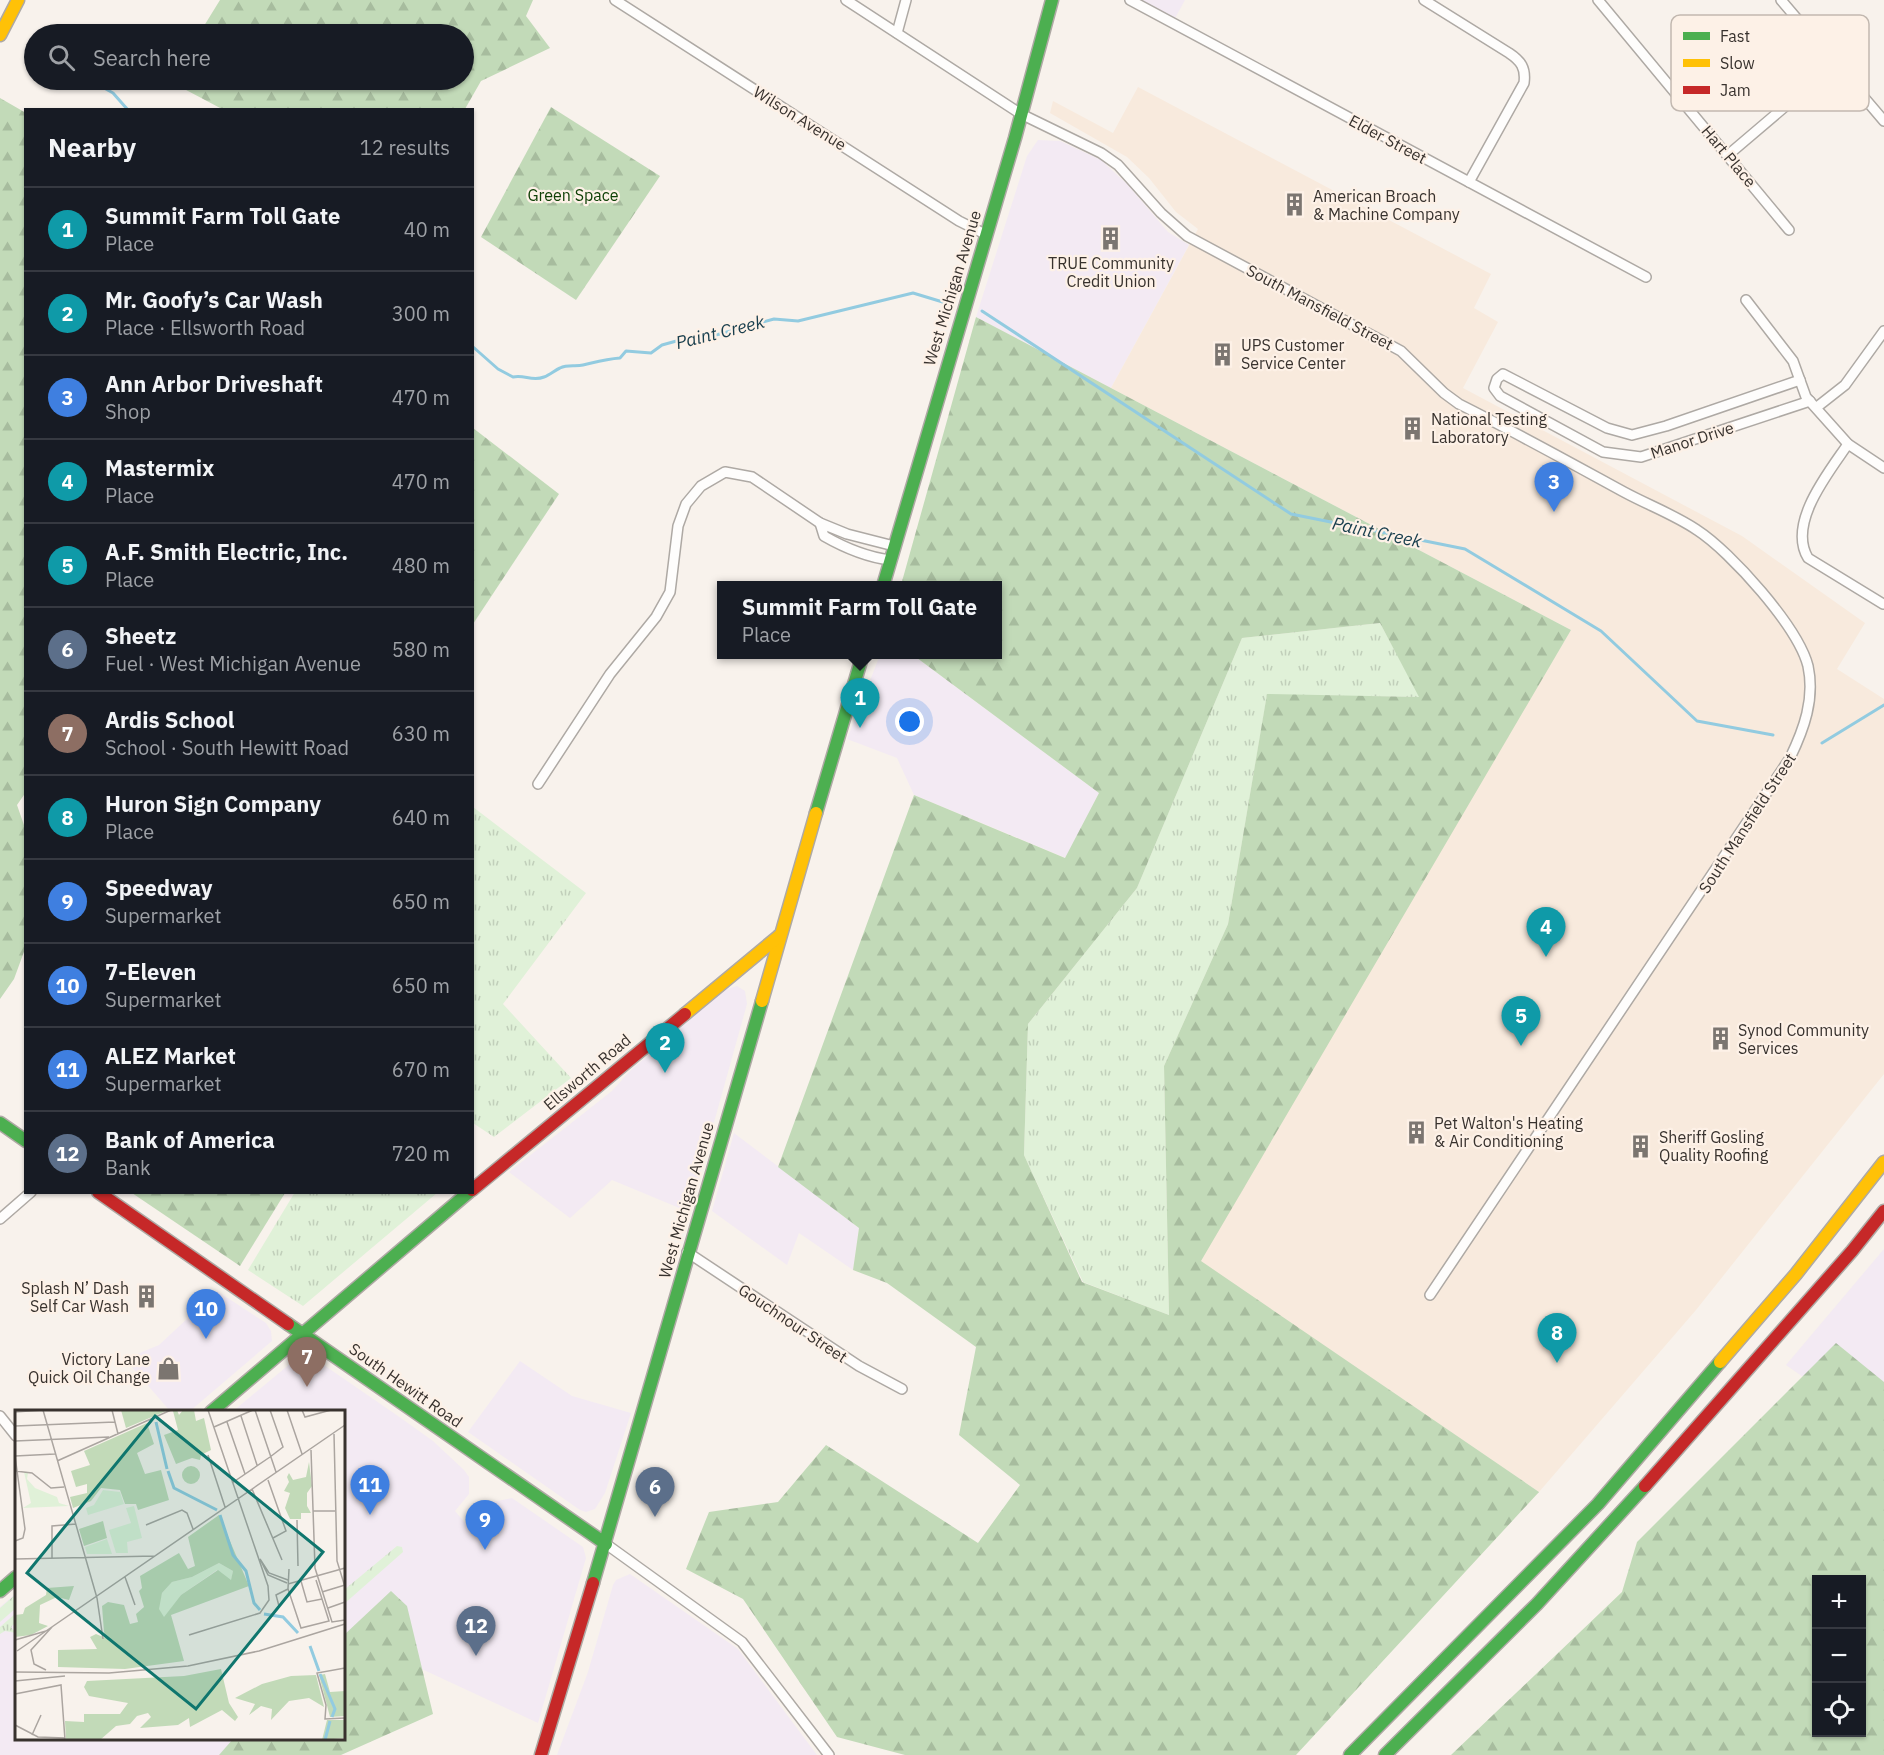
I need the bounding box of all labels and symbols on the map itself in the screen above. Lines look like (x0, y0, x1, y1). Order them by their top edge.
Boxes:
legend (1671, 15, 1869, 111)
text: Fast (1720, 26, 1750, 46)
text: Slow (1720, 53, 1755, 73)
text: Jam (1720, 80, 1751, 100)
street label: Wilson Avenue (750, 82, 850, 155)
street label: Elder Street (1346, 110, 1430, 168)
street label: Hart Place (1697, 121, 1761, 191)
park label: Green Space (527, 185, 619, 205)
place label: American Broach & Machine Company (1313, 186, 1460, 224)
building icon: American Broach & Machine Company (1282, 192, 1308, 218)
street label: West Michigan Avenue (919, 208, 985, 368)
building icon: TRUE Community Credit Union (1098, 225, 1124, 251)
place label: TRUE Community Credit Union (1048, 253, 1174, 291)
street label: South Mansfield Street (1243, 260, 1397, 354)
water label: Paint Creek (673, 310, 767, 354)
place label: UPS Customer Service Center (1241, 335, 1346, 373)
building icon: UPS Customer Service Center (1210, 341, 1236, 367)
place label: National Testing Laboratory (1431, 409, 1547, 447)
building icon: National Testing Laboratory (1400, 415, 1426, 441)
street label: Manor Drive (1648, 417, 1736, 463)
pin: 3 (1534, 462, 1574, 512)
water label: Paint Creek (1330, 511, 1424, 553)
pin: 1 (840, 678, 880, 728)
your location (895, 707, 924, 736)
street label: South Mansfield Street (1694, 749, 1800, 897)
pin: 4 (1526, 908, 1566, 957)
pin: 5 (1502, 996, 1540, 1046)
place label: Synod Community Services (1738, 1020, 1869, 1058)
pin: 2 (646, 1024, 684, 1073)
building icon: Synod Community Services (1707, 1026, 1733, 1052)
street label: Ellsworth Road (539, 1030, 635, 1114)
place label: Pet Walton's Heating & Air Conditioning (1434, 1113, 1584, 1151)
building icon: Pet Walton's Heating & Air Conditioning (1403, 1119, 1429, 1145)
street label: West Michigan Avenue (654, 1120, 718, 1280)
place label: Sheriff Gosling Quality Roofing (1659, 1127, 1769, 1165)
building icon: Sheriff Gosling Quality Roofing (1628, 1133, 1654, 1159)
place label: Splash N’ Dash Self Car Wash (21, 1278, 129, 1316)
street label: Gouchnour Street (735, 1279, 851, 1367)
building icon: Splash N’ Dash Self Car Wash (134, 1284, 160, 1310)
pin: 10 (186, 1290, 226, 1339)
pin: 8 (1538, 1314, 1576, 1363)
pin: 7 (288, 1338, 326, 1387)
street label: South Hewitt Road (345, 1338, 467, 1432)
place label: Victory Lane Quick Oil Change (28, 1349, 150, 1387)
shop icon: Victory Lane Quick Oil Change (155, 1355, 181, 1381)
inset map (15, 1410, 345, 1740)
pin: 11 (350, 1466, 389, 1515)
pin: 6 (636, 1468, 674, 1517)
pin: 9 (466, 1500, 504, 1550)
pin: 12 (456, 1606, 496, 1656)

